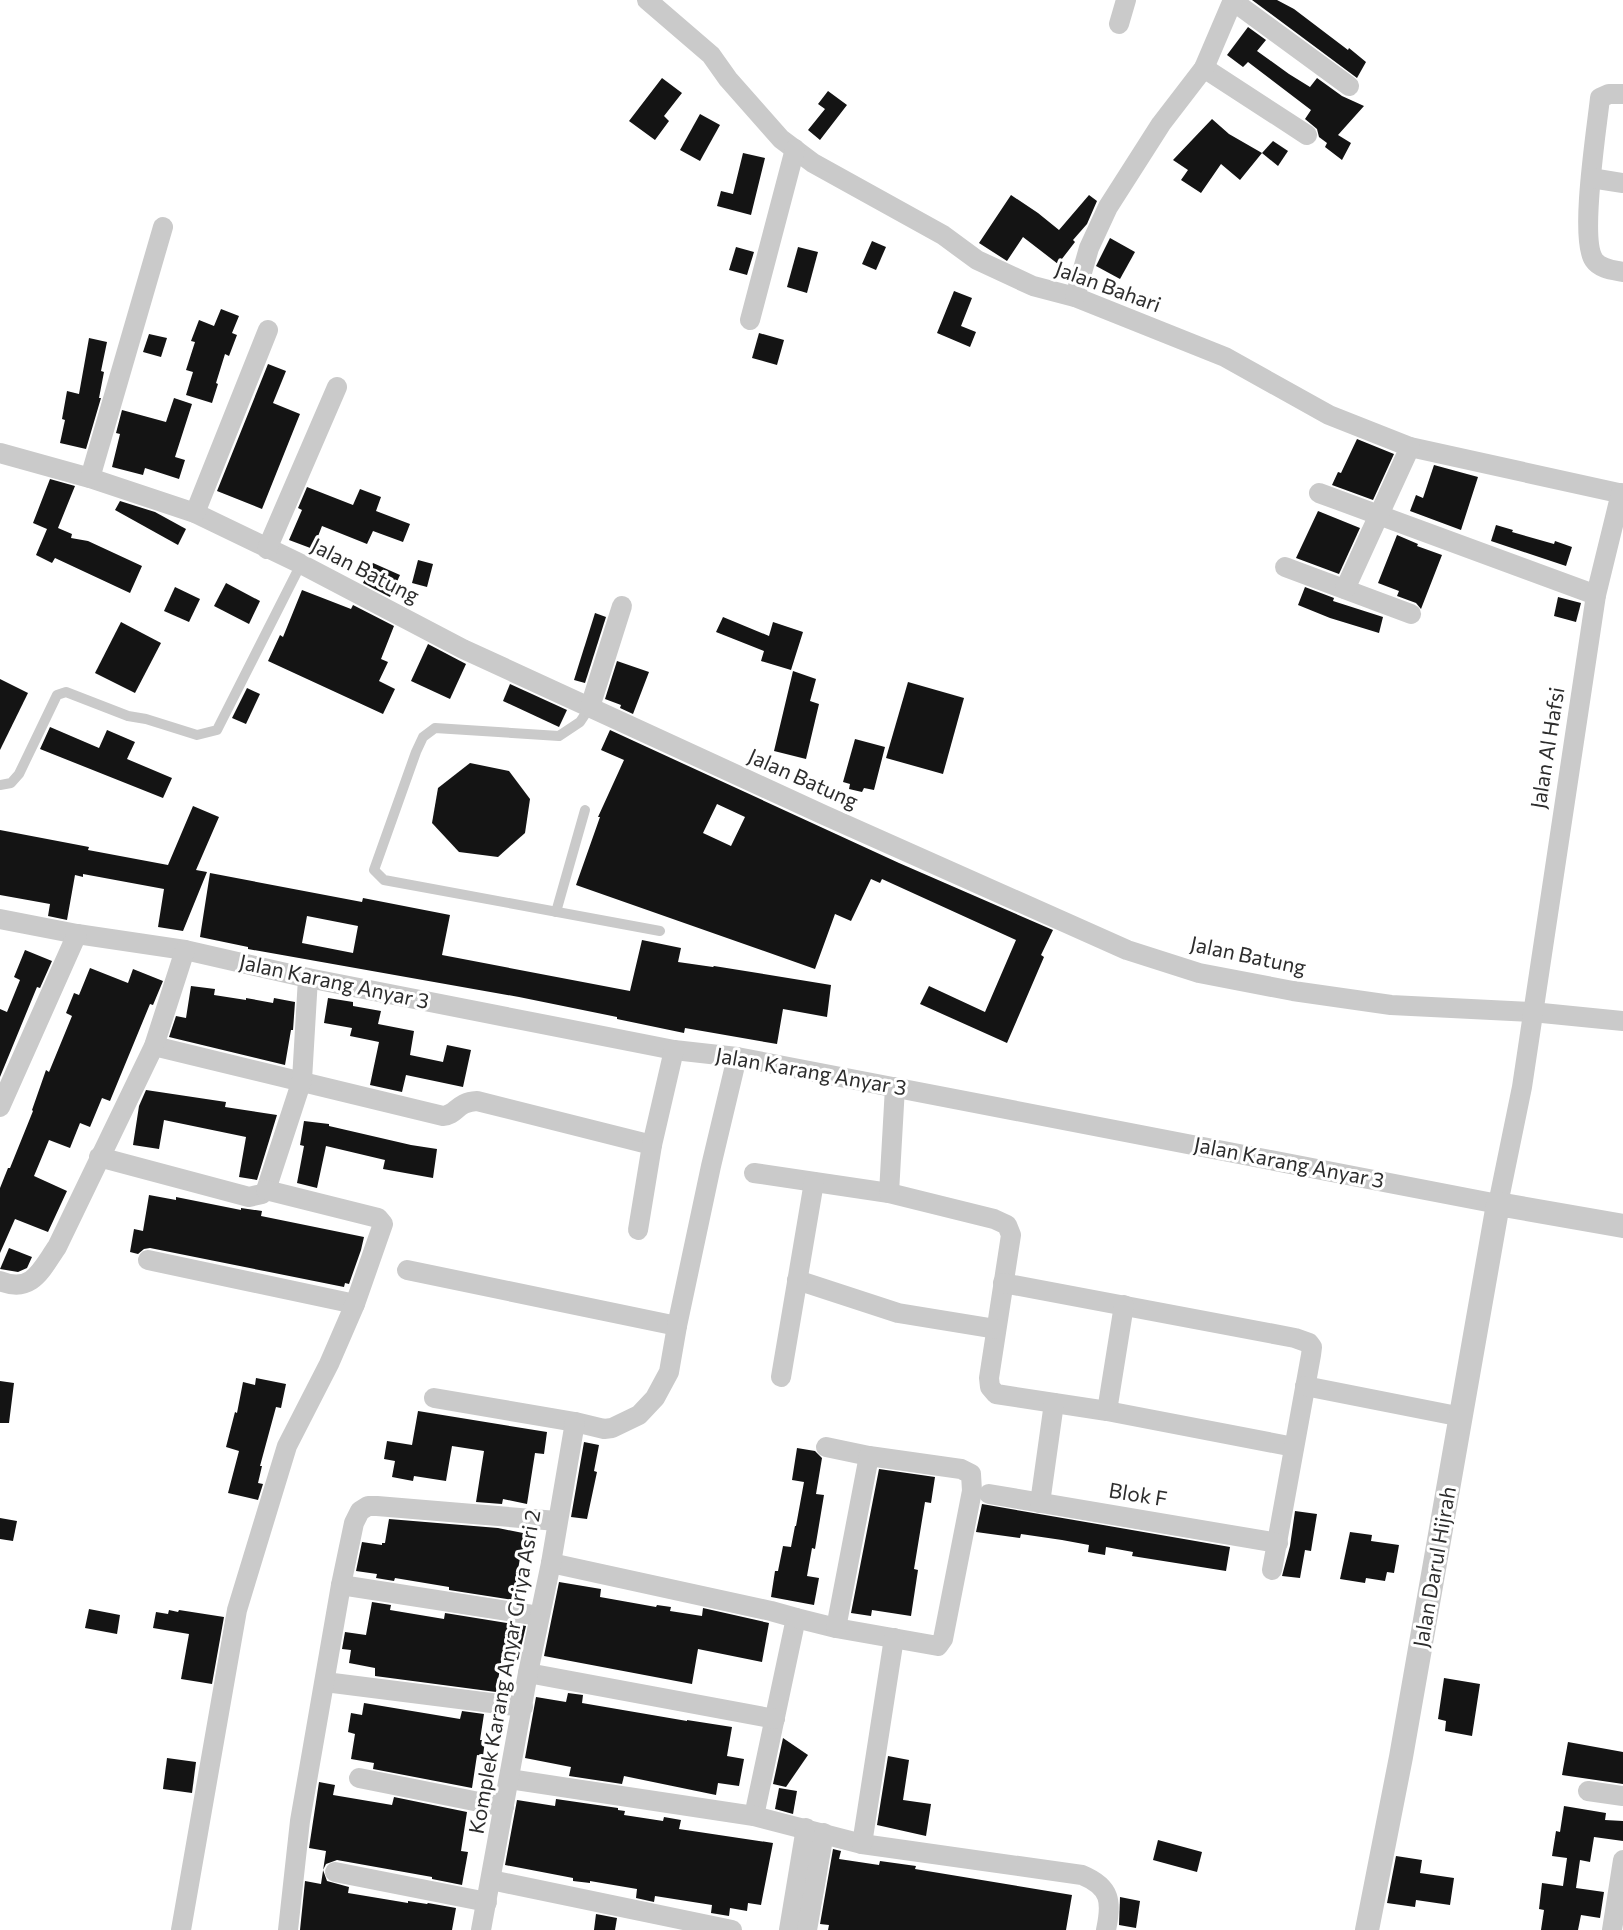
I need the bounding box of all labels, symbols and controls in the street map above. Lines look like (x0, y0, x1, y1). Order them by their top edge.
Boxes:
street label: Jalan Bahari (1052, 255, 1165, 316)
street label: Jalan Batung (308, 532, 424, 608)
street label: Jalan Al Hafsi (1525, 685, 1568, 810)
street label: Jalan Batung (745, 742, 862, 813)
street label: Jalan Batung (1188, 930, 1309, 979)
street label: Jalan Karang Anyar 3 (237, 948, 432, 1013)
street label: Jalan Karang Anyar 3 (714, 1041, 909, 1100)
street label: Jalan Karang Anyar 3 (1192, 1131, 1387, 1192)
street label: Blok F (1107, 1477, 1169, 1510)
street label: Jalan Darul Hijrah (1407, 1484, 1460, 1649)
street label: Komplek Karang Anyar Griya Asri 2 (463, 1508, 544, 1836)

